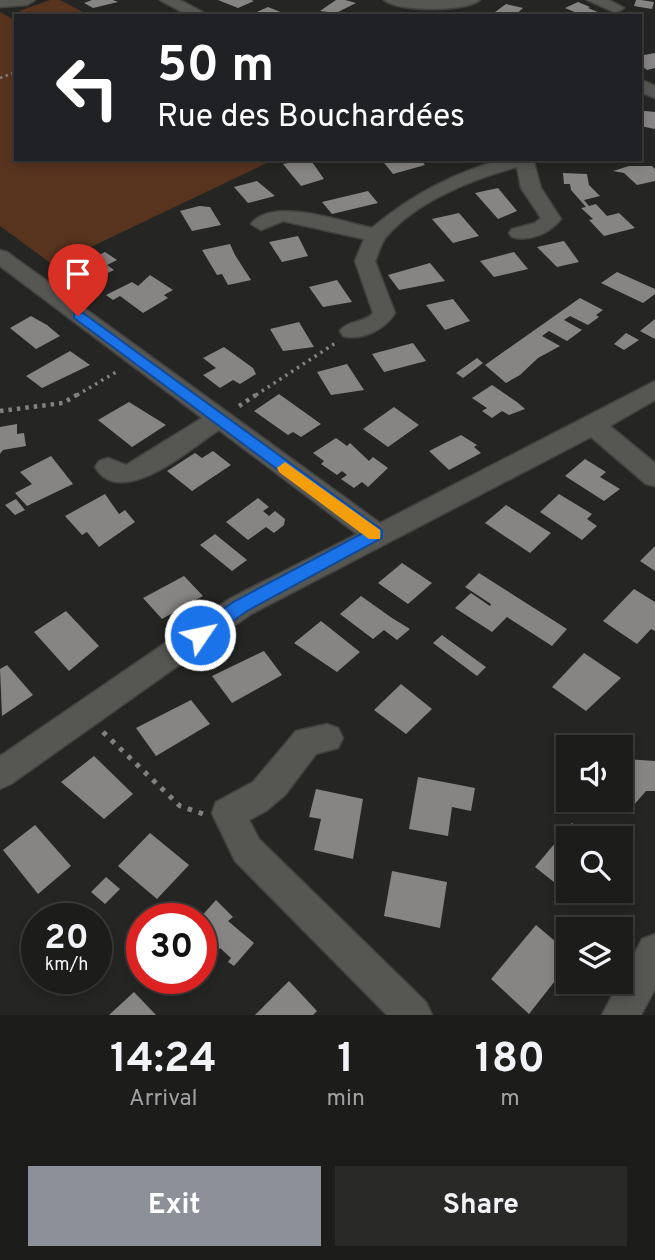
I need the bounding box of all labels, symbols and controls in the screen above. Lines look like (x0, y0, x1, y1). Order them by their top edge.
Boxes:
text: 50 m (157, 37, 274, 99)
icon: left (42, 42, 133, 133)
text: Rue des Bouchardées (157, 98, 465, 138)
pin (48, 244, 108, 316)
icon: arrive (59, 255, 97, 293)
position arrow (163, 598, 237, 672)
map controls (556, 735, 633, 994)
button: sound (556, 735, 633, 812)
button: search (556, 826, 633, 903)
speed limit sign: 30 (126, 903, 217, 994)
text: 20 (44, 917, 89, 961)
button: layers (556, 917, 633, 994)
text: km/h (45, 954, 88, 977)
text: 14:24 (110, 1034, 217, 1087)
text: 1 (337, 1034, 354, 1087)
text: 180 (475, 1034, 545, 1087)
text: Arrival (129, 1085, 198, 1114)
text: min (327, 1085, 365, 1114)
text: m (500, 1085, 520, 1114)
button: Exit (28, 1166, 321, 1246)
button: Share (335, 1166, 627, 1246)

